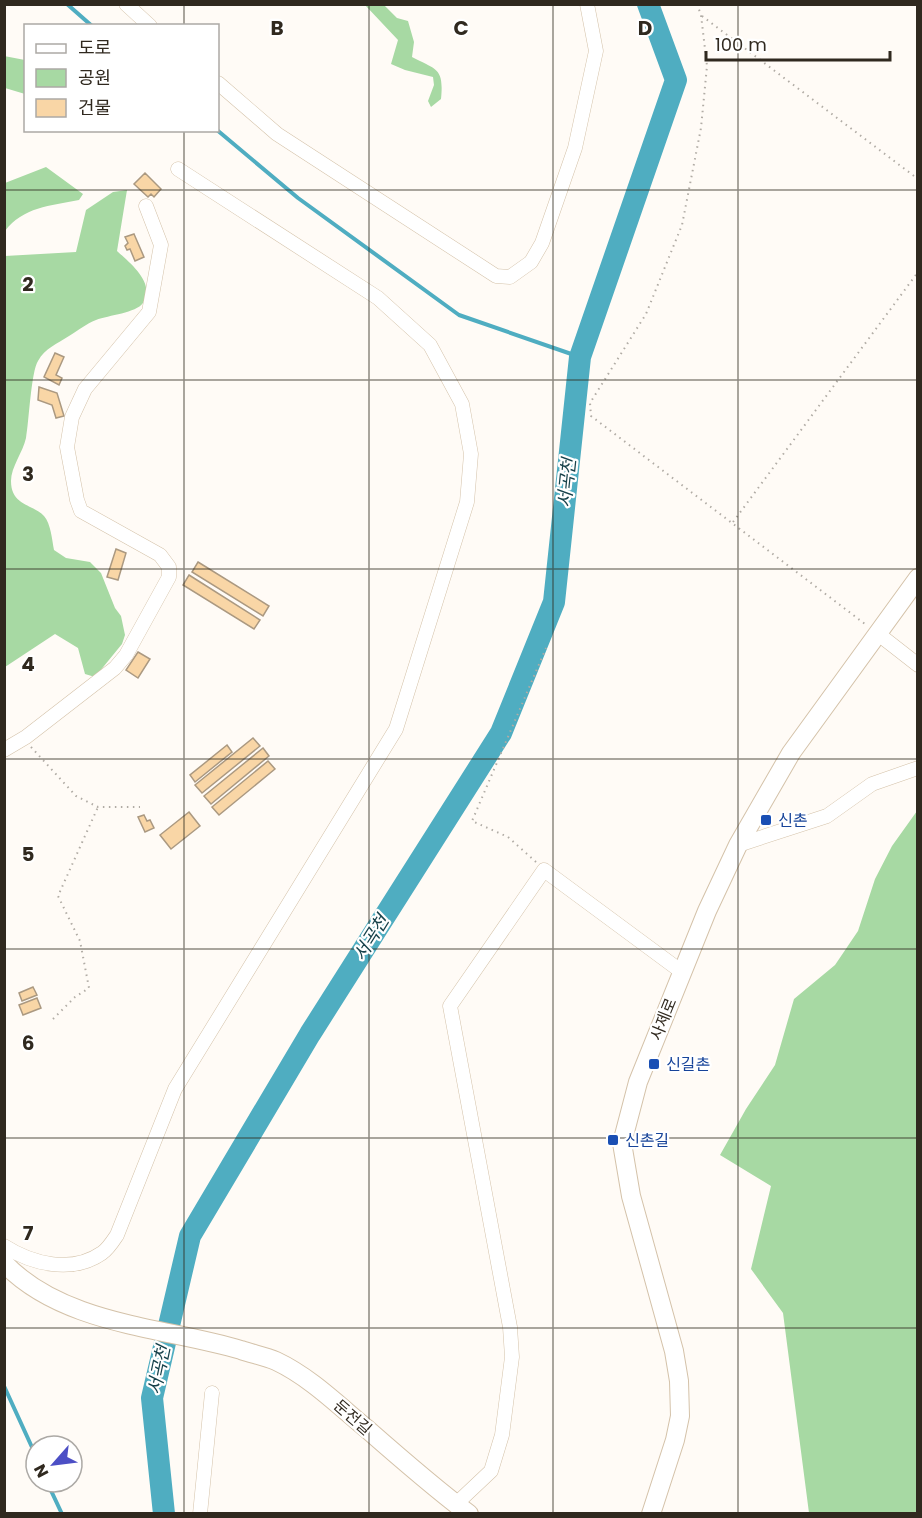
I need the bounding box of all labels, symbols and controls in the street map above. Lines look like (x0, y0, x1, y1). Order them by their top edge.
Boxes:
text: B (270, 14, 284, 42)
text: C (453, 14, 469, 42)
text: D (638, 14, 652, 42)
legend (24, 24, 219, 132)
scale bar (706, 24, 890, 62)
text: 100 m (715, 32, 767, 57)
text: 도로 (78, 35, 111, 60)
text: 공원 (78, 65, 111, 90)
text: 건물 (78, 95, 111, 120)
text: 2 (22, 270, 34, 298)
water label: 서곡천 (551, 455, 582, 509)
text: 3 (22, 460, 34, 488)
text: 4 (21, 650, 35, 678)
place label: 신촌 (778, 809, 807, 832)
marker: 신촌 (759, 813, 773, 827)
text: 5 (22, 840, 35, 868)
water label: 서곡천 (347, 908, 396, 965)
street label: 사제로 (645, 994, 683, 1044)
text: 6 (22, 1029, 34, 1057)
place label: 신길촌 (666, 1053, 710, 1076)
marker: 신길촌 (647, 1057, 661, 1071)
place label: 신촌길 (625, 1129, 669, 1152)
marker: 신촌길 (606, 1133, 620, 1147)
text: 7 (23, 1219, 34, 1247)
water label: 서곡천 (141, 1341, 176, 1397)
street label: 둔전길 (328, 1394, 377, 1441)
north arrow (24, 1434, 84, 1494)
text: N (28, 1460, 54, 1482)

